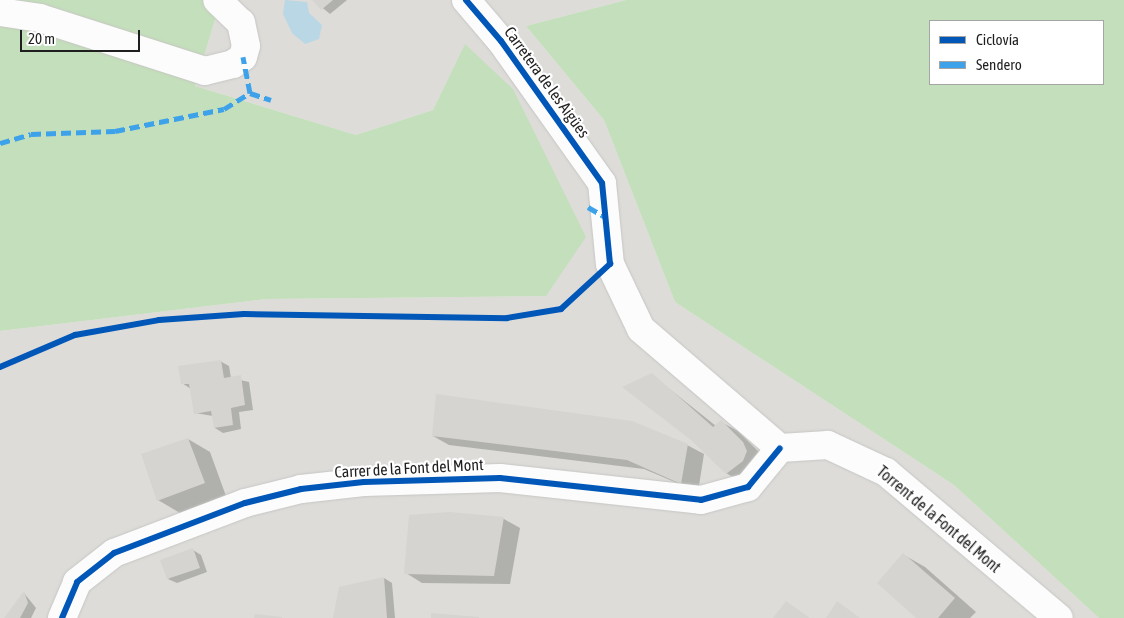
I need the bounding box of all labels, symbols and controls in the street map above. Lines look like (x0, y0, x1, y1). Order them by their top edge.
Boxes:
scale bar (22, 20, 142, 52)
legend (929, 20, 1104, 85)
street label: Carretera de les Aigües (500, 23, 594, 141)
text: 20 m (28, 30, 55, 47)
text: Ciclovía (976, 31, 1019, 48)
text: Sendero (976, 56, 1022, 73)
street label: Carrer de la Font del Mont (334, 455, 484, 481)
street label: Torrent de la Font del Mont (873, 462, 1005, 576)

